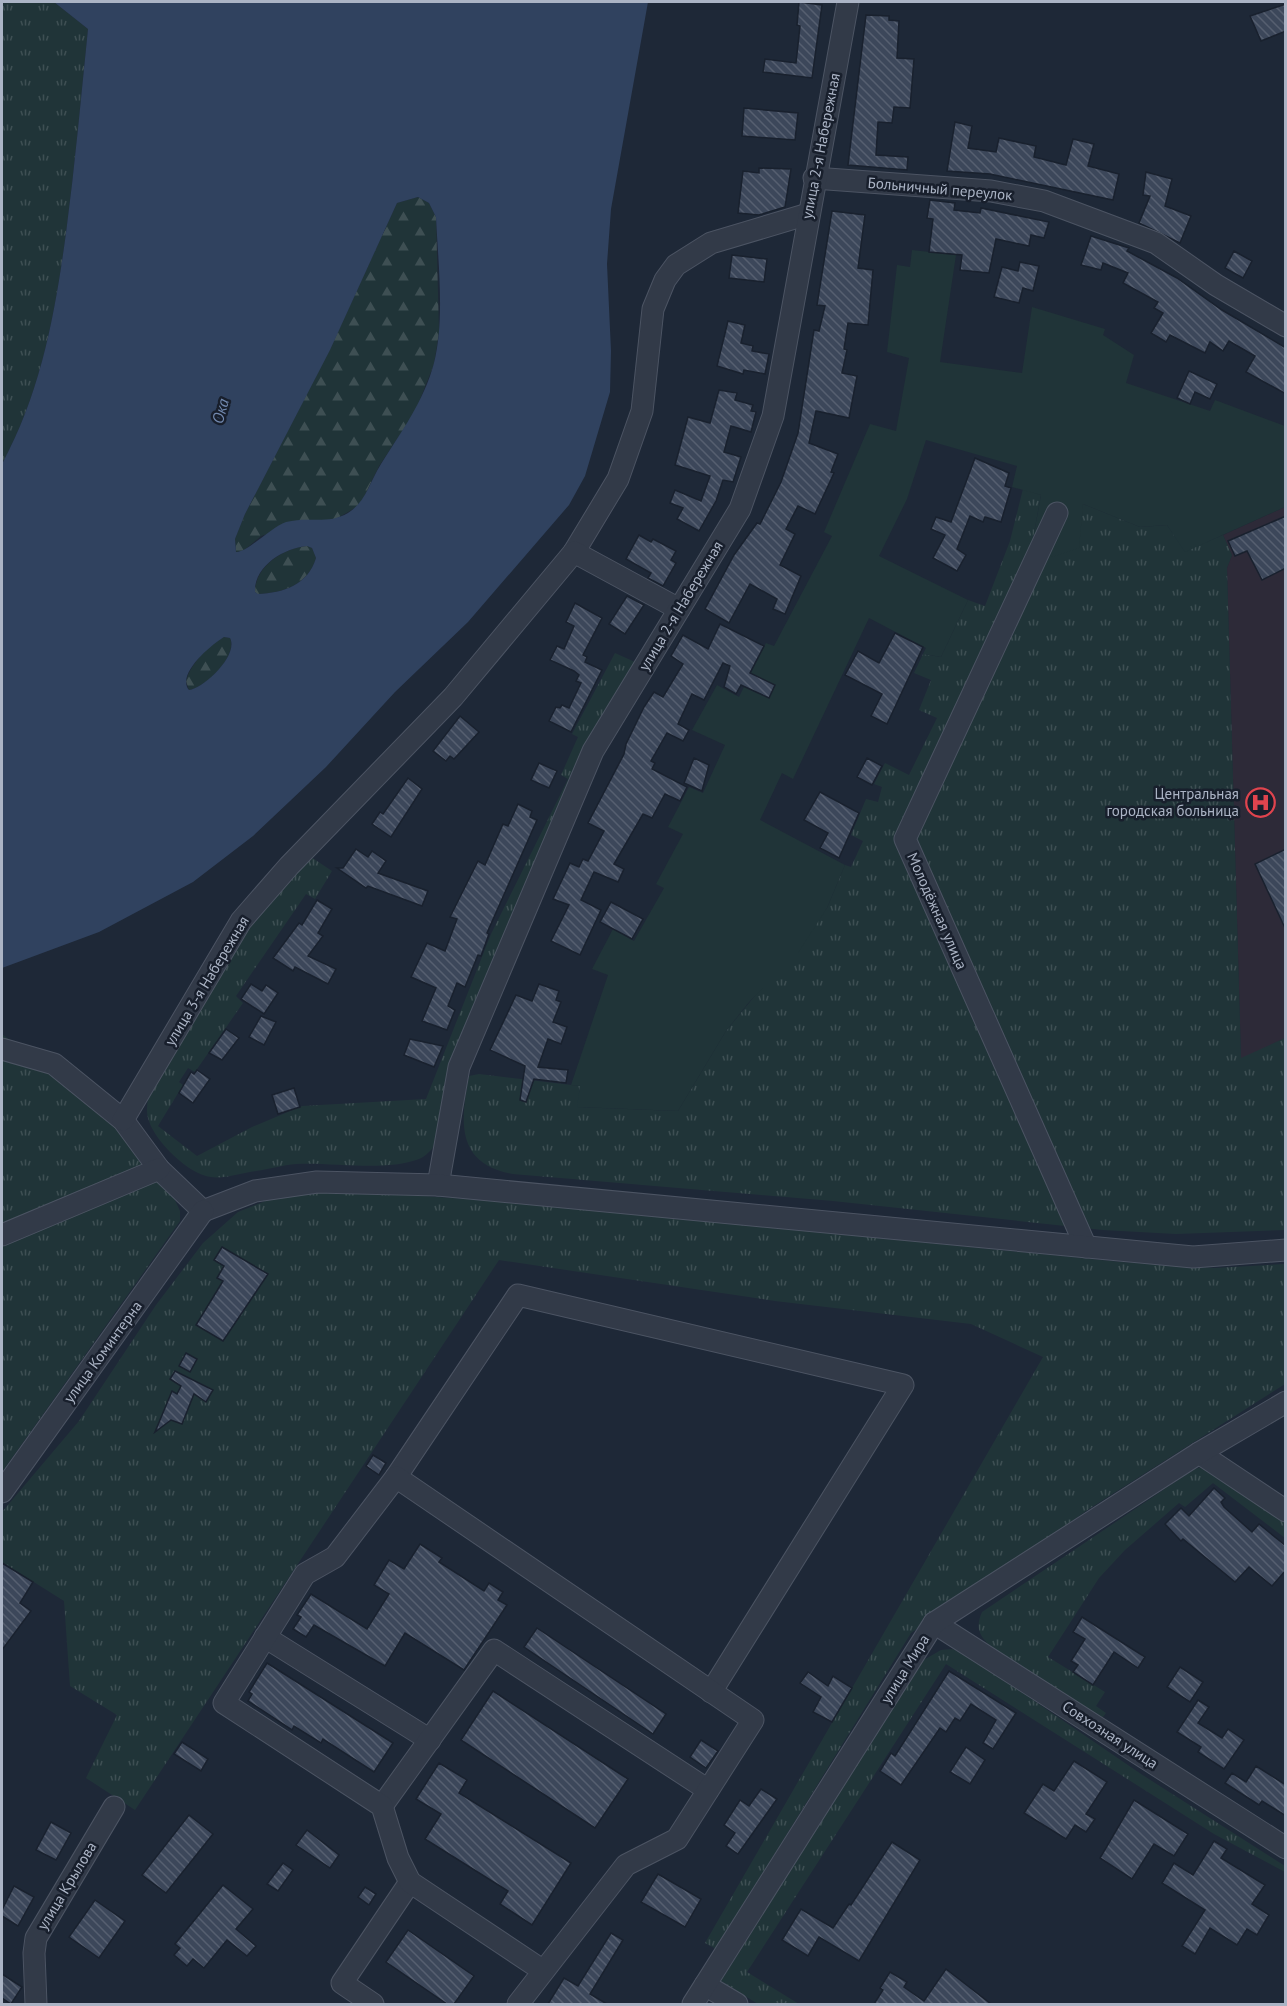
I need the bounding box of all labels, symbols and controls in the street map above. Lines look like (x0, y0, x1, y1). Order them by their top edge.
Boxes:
street label: улица 2-я Набережная (797, 71, 844, 220)
street label: Больничный переулок (867, 173, 1014, 204)
water label: Ока (207, 396, 233, 426)
street label: улица 2-я Набережная (634, 537, 727, 674)
place label: Центральная городская больница (1107, 784, 1239, 820)
hospital icon: Центральная городская больница (1244, 787, 1276, 819)
street label: Молодёжная улица (903, 850, 972, 972)
street label: улица 3-я Набережная (160, 912, 253, 1049)
street label: улица Коминтерна (59, 1297, 146, 1406)
street label: улица Мира (876, 1631, 933, 1707)
street label: Совхозная улица (1059, 1697, 1162, 1773)
street label: улица Крылова (33, 1838, 100, 1933)

